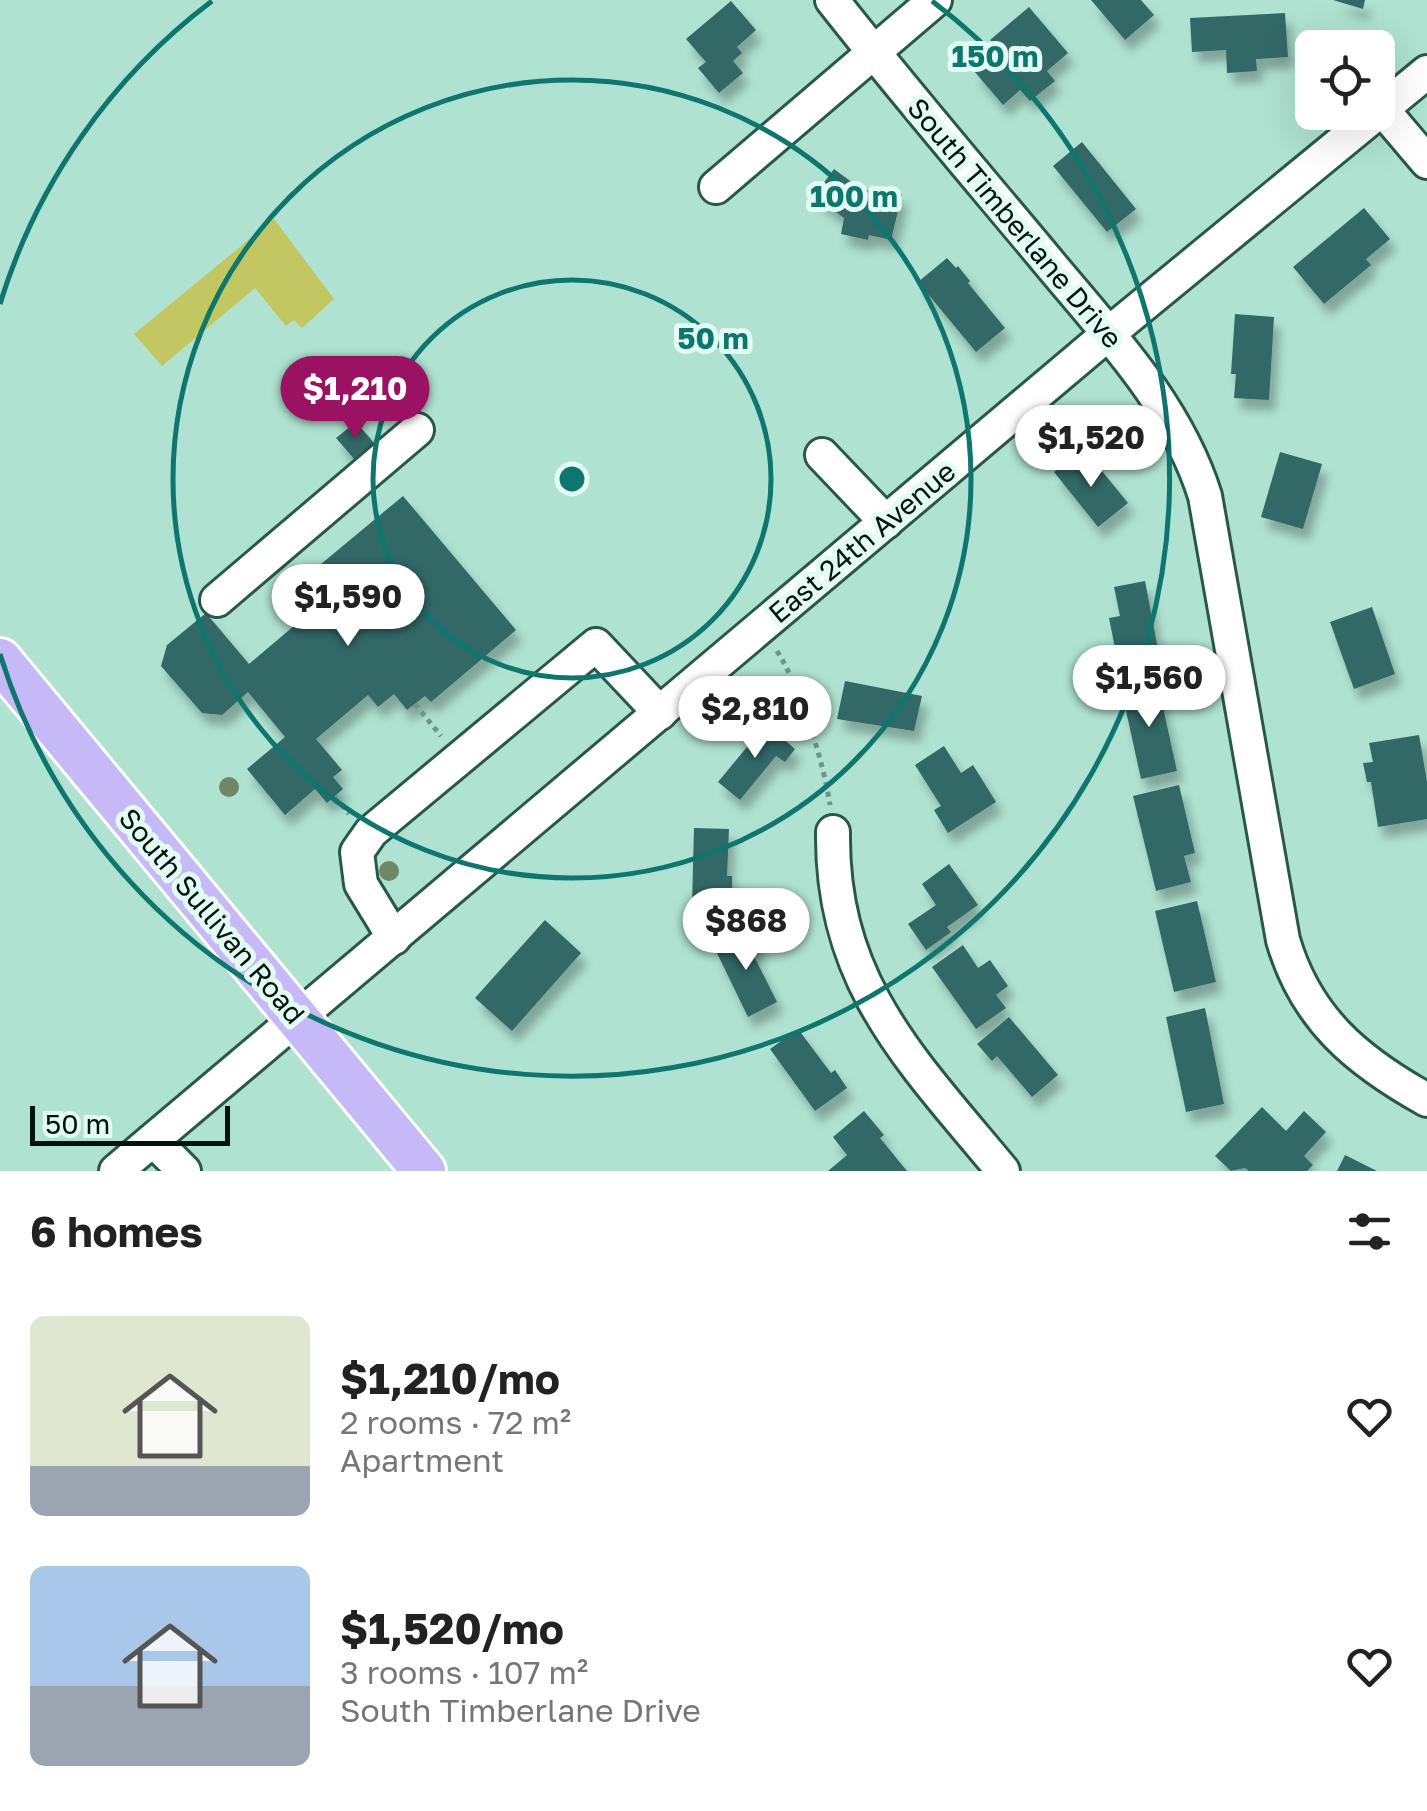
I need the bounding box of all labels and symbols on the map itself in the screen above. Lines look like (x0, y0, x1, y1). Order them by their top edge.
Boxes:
text: 150 m (952, 38, 1039, 74)
street label: South Timberlane Drive (901, 91, 1129, 354)
text: 100 m (810, 178, 898, 214)
text: 50 m (677, 320, 749, 356)
pin: $1,210 (274, 356, 436, 441)
pin: $1,520 (1010, 405, 1172, 490)
street label: East 24th Avenue (762, 454, 962, 629)
centre of rings (554, 461, 590, 497)
pin: $1,590 (267, 564, 429, 649)
pin: $1,560 (1068, 645, 1230, 730)
pin: $2,810 (674, 676, 836, 761)
street label: South Sullivan Road (113, 801, 312, 1030)
pin: $868 (687, 888, 805, 973)
scale bar (30, 1101, 230, 1146)

